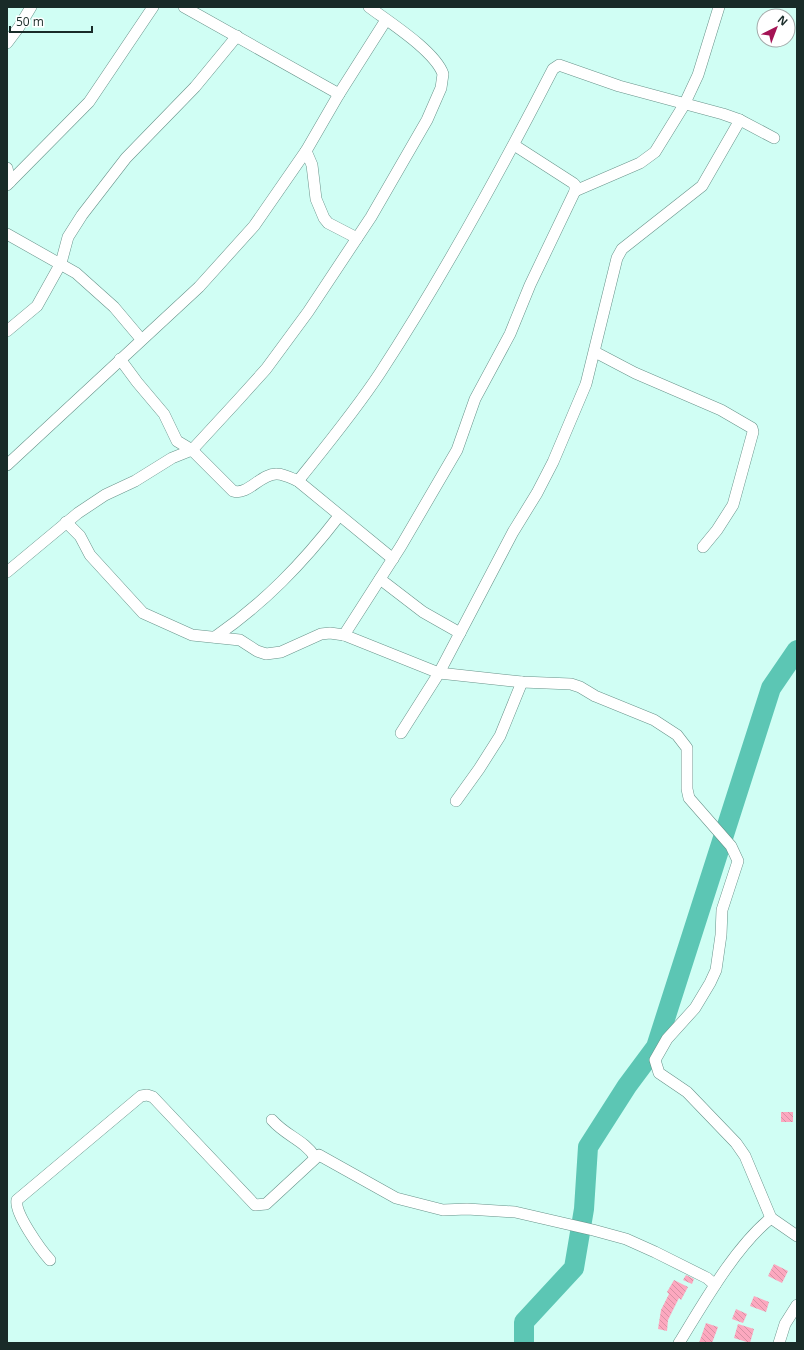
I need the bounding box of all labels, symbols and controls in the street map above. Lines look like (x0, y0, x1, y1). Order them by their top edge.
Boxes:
scale bar (10, 8, 92, 34)
north arrow (756, 8, 796, 48)
text: N (775, 12, 791, 29)
text: 50 m (16, 13, 44, 30)

